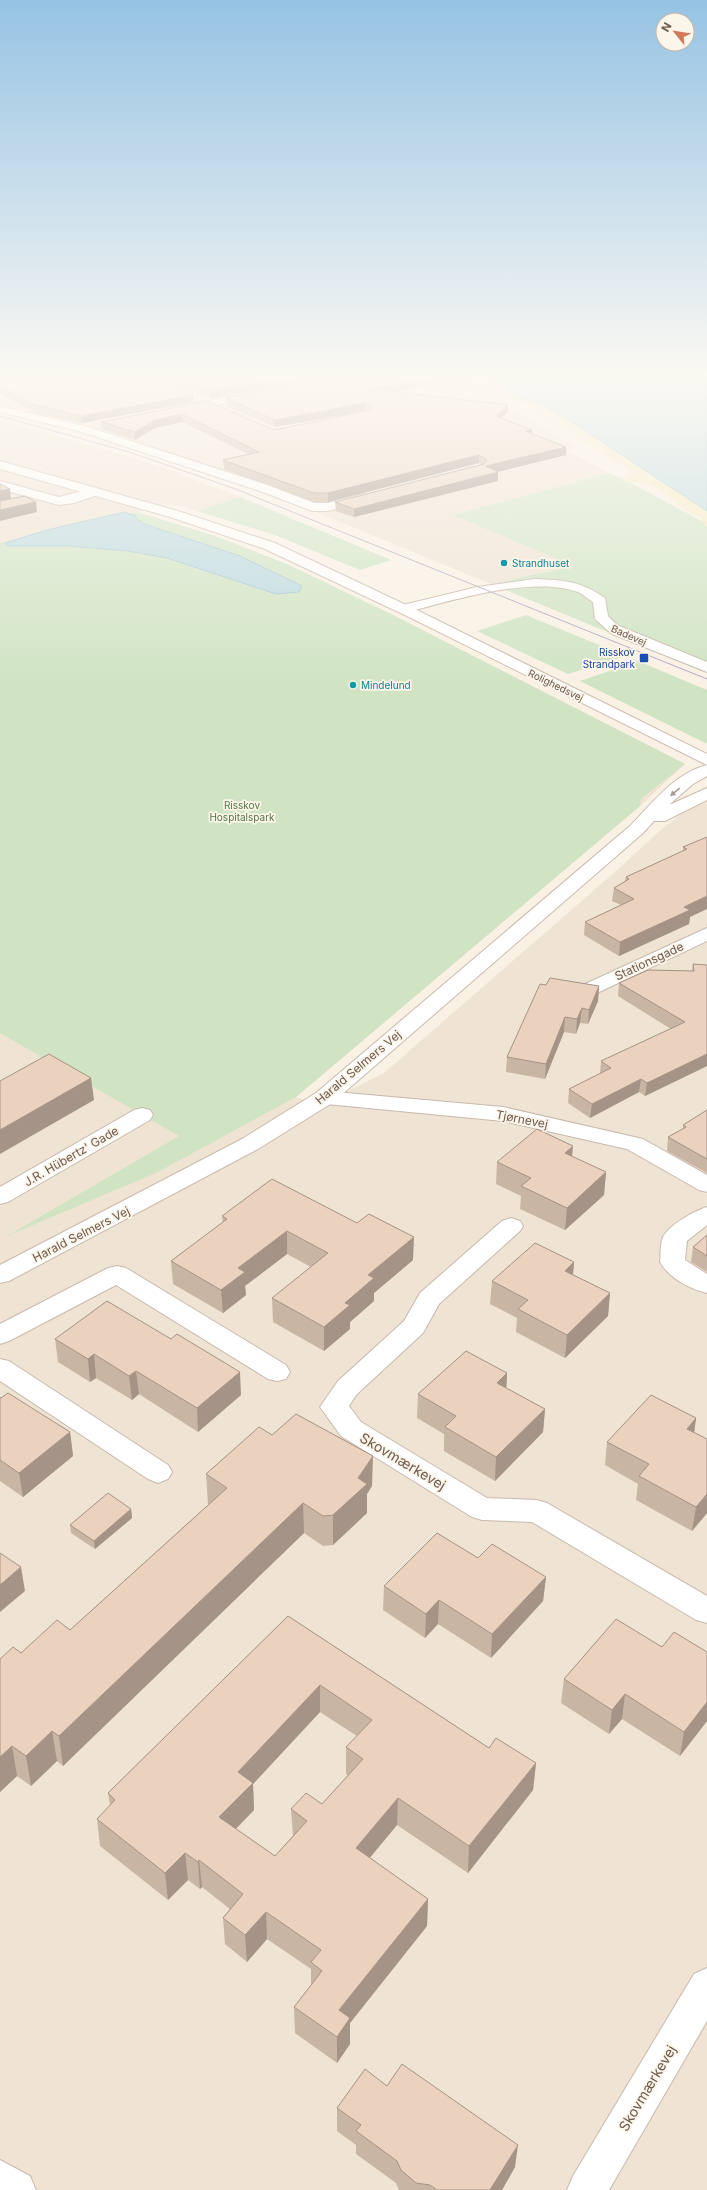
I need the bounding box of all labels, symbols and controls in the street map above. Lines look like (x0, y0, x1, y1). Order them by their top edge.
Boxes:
north arrow (655, 12, 695, 52)
text: N (658, 20, 674, 34)
place label: Strandhuset (512, 557, 570, 569)
marker: Strandhuset (499, 558, 509, 568)
street label: Badevej (609, 622, 649, 648)
place label: Risskov Strandpark (583, 646, 636, 670)
marker: Risskov Strandpark (638, 652, 650, 664)
street label: Rolighedsvej (526, 666, 586, 704)
place label: Mindelund (361, 679, 411, 691)
marker: Mindelund (348, 680, 358, 690)
one-way arrow (670, 787, 680, 796)
park label: Risskov Hospitalspark (209, 799, 275, 823)
street label: Stationsgade (612, 938, 686, 984)
street label: Harald Selmers Vej (312, 1027, 404, 1107)
street label: Tjørnevej (495, 1107, 549, 1131)
street label: J.R. Hübertz' Gade (21, 1123, 121, 1189)
street label: Harald Selmers Vej (30, 1203, 132, 1265)
street label: Skovmærkevej (357, 1429, 449, 1493)
street label: Skovmærkevej (615, 2042, 679, 2134)

